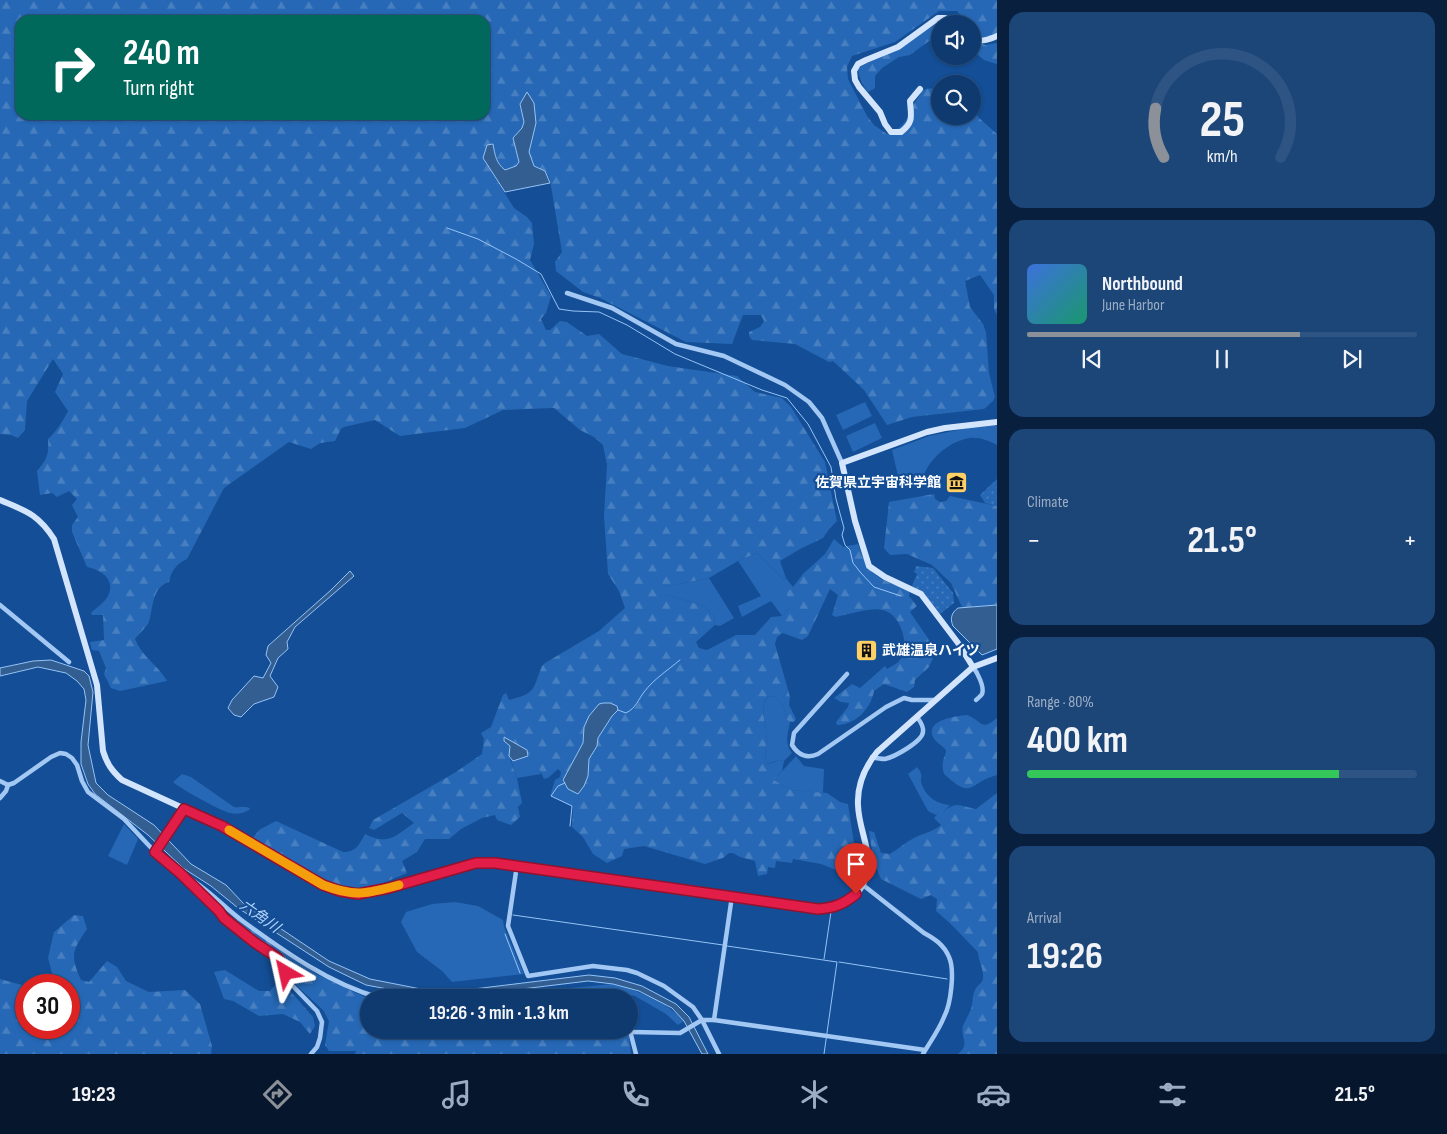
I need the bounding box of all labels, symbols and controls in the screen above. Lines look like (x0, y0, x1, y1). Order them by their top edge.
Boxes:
map controls (931, 15, 981, 125)
button: sound (931, 15, 981, 65)
text: 240 m (123, 32, 200, 75)
icon: right (40, 35, 105, 100)
text: Turn right (123, 75, 194, 102)
button: search (931, 75, 981, 125)
text: 25 (1199, 89, 1245, 152)
text: km/h (1207, 146, 1237, 167)
text: Northbound (1102, 273, 1183, 296)
text: June Harbor (1102, 296, 1165, 315)
icon: previous (1078, 345, 1106, 373)
icon: pause (1208, 345, 1236, 373)
icon: next (1338, 345, 1366, 373)
museum icon: 佐賀県立宇宙科学館 (945, 470, 969, 494)
place label: 佐賀県立宇宙科学館 (815, 474, 941, 491)
text: Climate (1027, 493, 1069, 512)
text: 21.5° (1187, 518, 1257, 563)
text: − (1027, 524, 1041, 557)
text: + (1403, 524, 1417, 557)
building icon: 武雄温泉ハイツ (854, 638, 878, 662)
place label: 武雄温泉ハイツ (882, 642, 980, 659)
text: Range · 80% (1027, 693, 1094, 712)
text: 400 km (1027, 718, 1128, 763)
pin (835, 843, 877, 894)
icon: arrive (842, 850, 870, 878)
water label: 六角川 (236, 896, 285, 938)
text: Arrival (1027, 909, 1061, 928)
text: 19:26 (1027, 934, 1103, 979)
position arrow (259, 946, 311, 998)
speed limit sign: 30 (15, 974, 80, 1039)
text: 19:26 · 3 min · 1.3 km (429, 1002, 569, 1025)
icon: directions (260, 1077, 295, 1112)
icon: music (439, 1077, 474, 1112)
icon: phone (618, 1077, 653, 1112)
icon: climate (797, 1077, 832, 1112)
icon: car (976, 1077, 1011, 1112)
icon: filters (1155, 1077, 1190, 1112)
text: 19:23 (72, 1081, 116, 1108)
text: 21.5° (1335, 1081, 1375, 1108)

